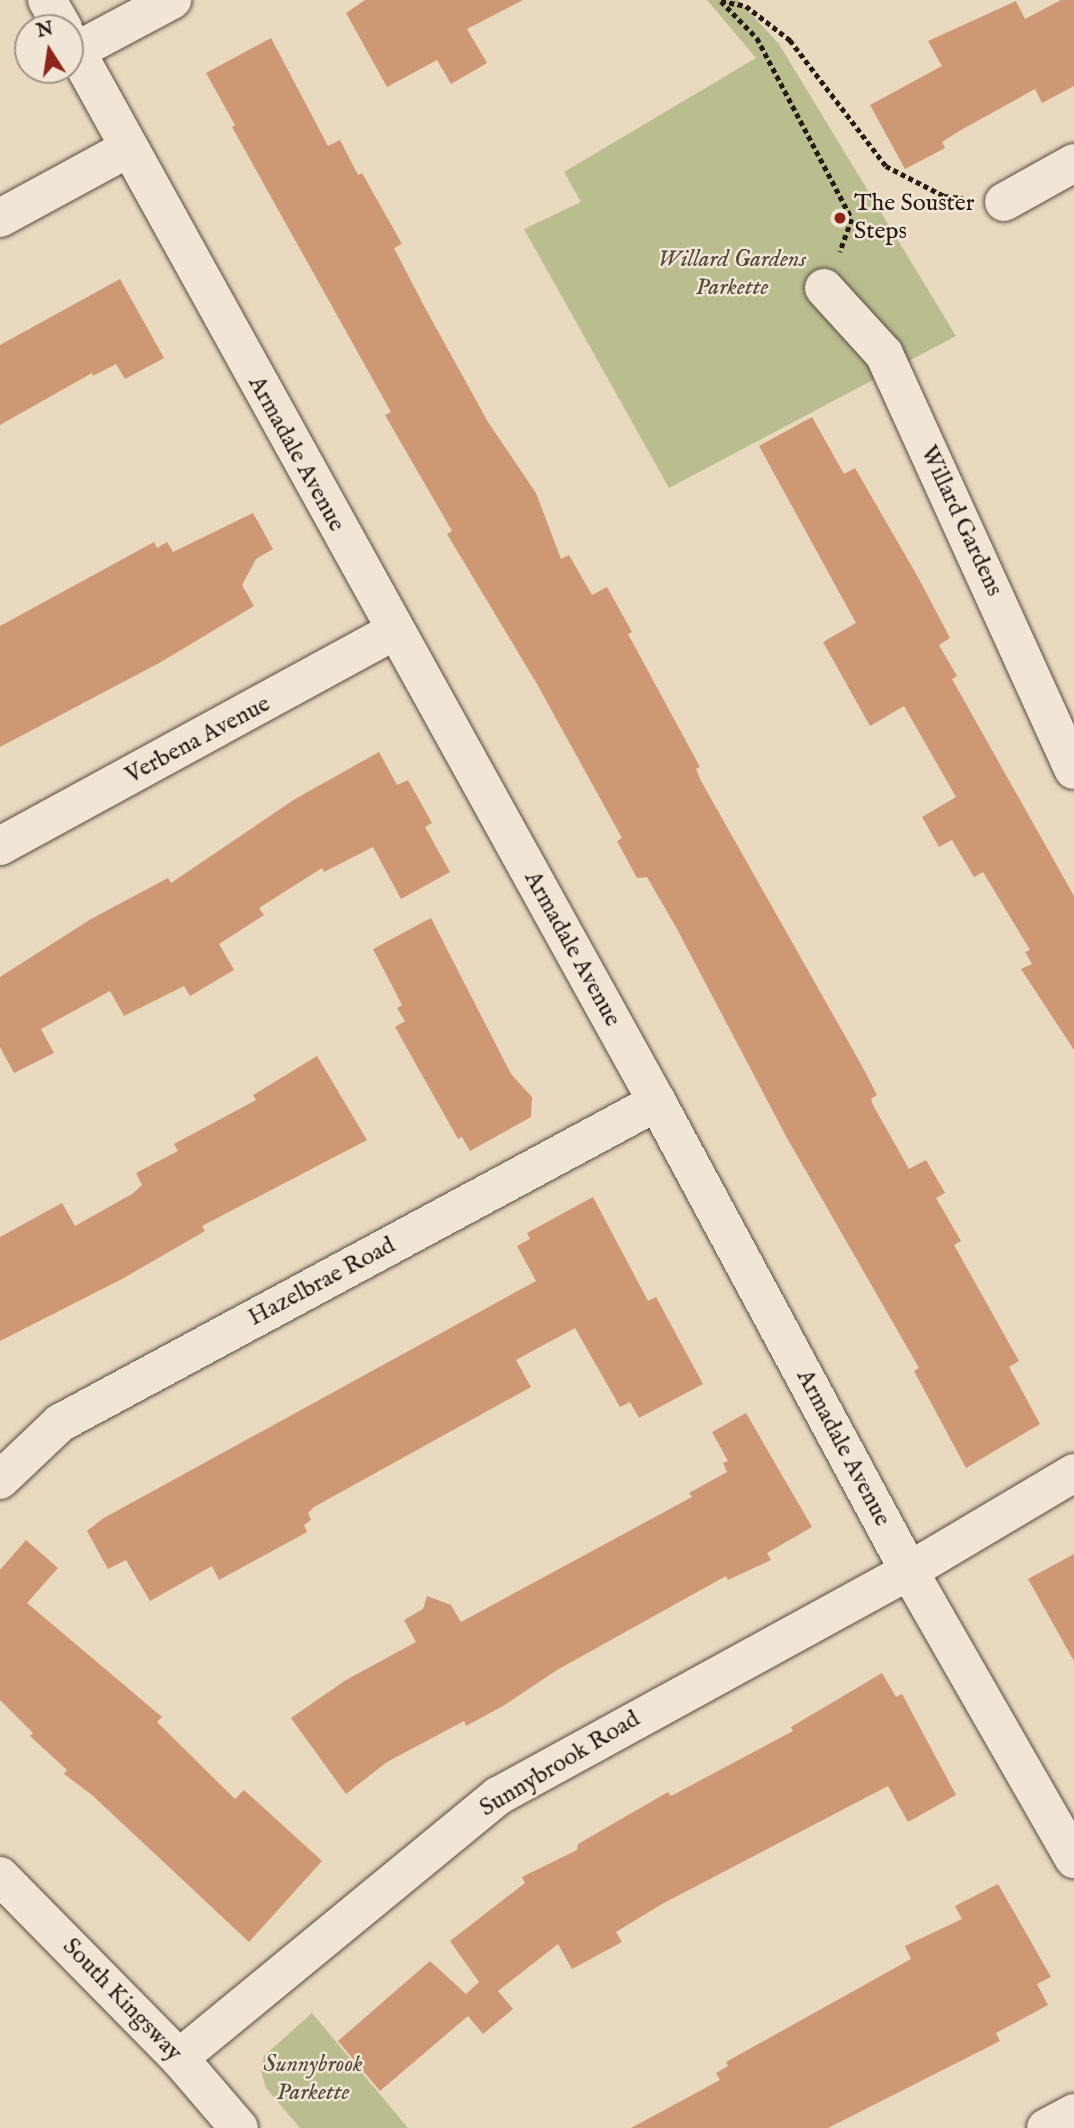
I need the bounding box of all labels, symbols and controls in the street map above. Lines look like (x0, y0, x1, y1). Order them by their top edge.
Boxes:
north arrow (14, 14, 84, 84)
text: N (35, 17, 56, 44)
place label: The Souster Steps (854, 190, 975, 246)
marker: The Souster Steps (832, 210, 848, 226)
park label: Willard Gardens Parkette (658, 246, 806, 302)
street label: Armadale Avenue (241, 371, 351, 537)
street label: Willard Gardens (914, 441, 1008, 601)
street label: Verbena Avenue (121, 690, 275, 790)
street label: Armadale Avenue (517, 866, 627, 1032)
street label: Hazelbrae Road (244, 1231, 400, 1333)
street label: Armadale Avenue (790, 1365, 896, 1531)
street label: Sunnybrook Road (475, 1705, 645, 1823)
street label: South Kingsway (56, 1933, 188, 2067)
park label: Sunnybrook Parkette (263, 2051, 363, 2107)

